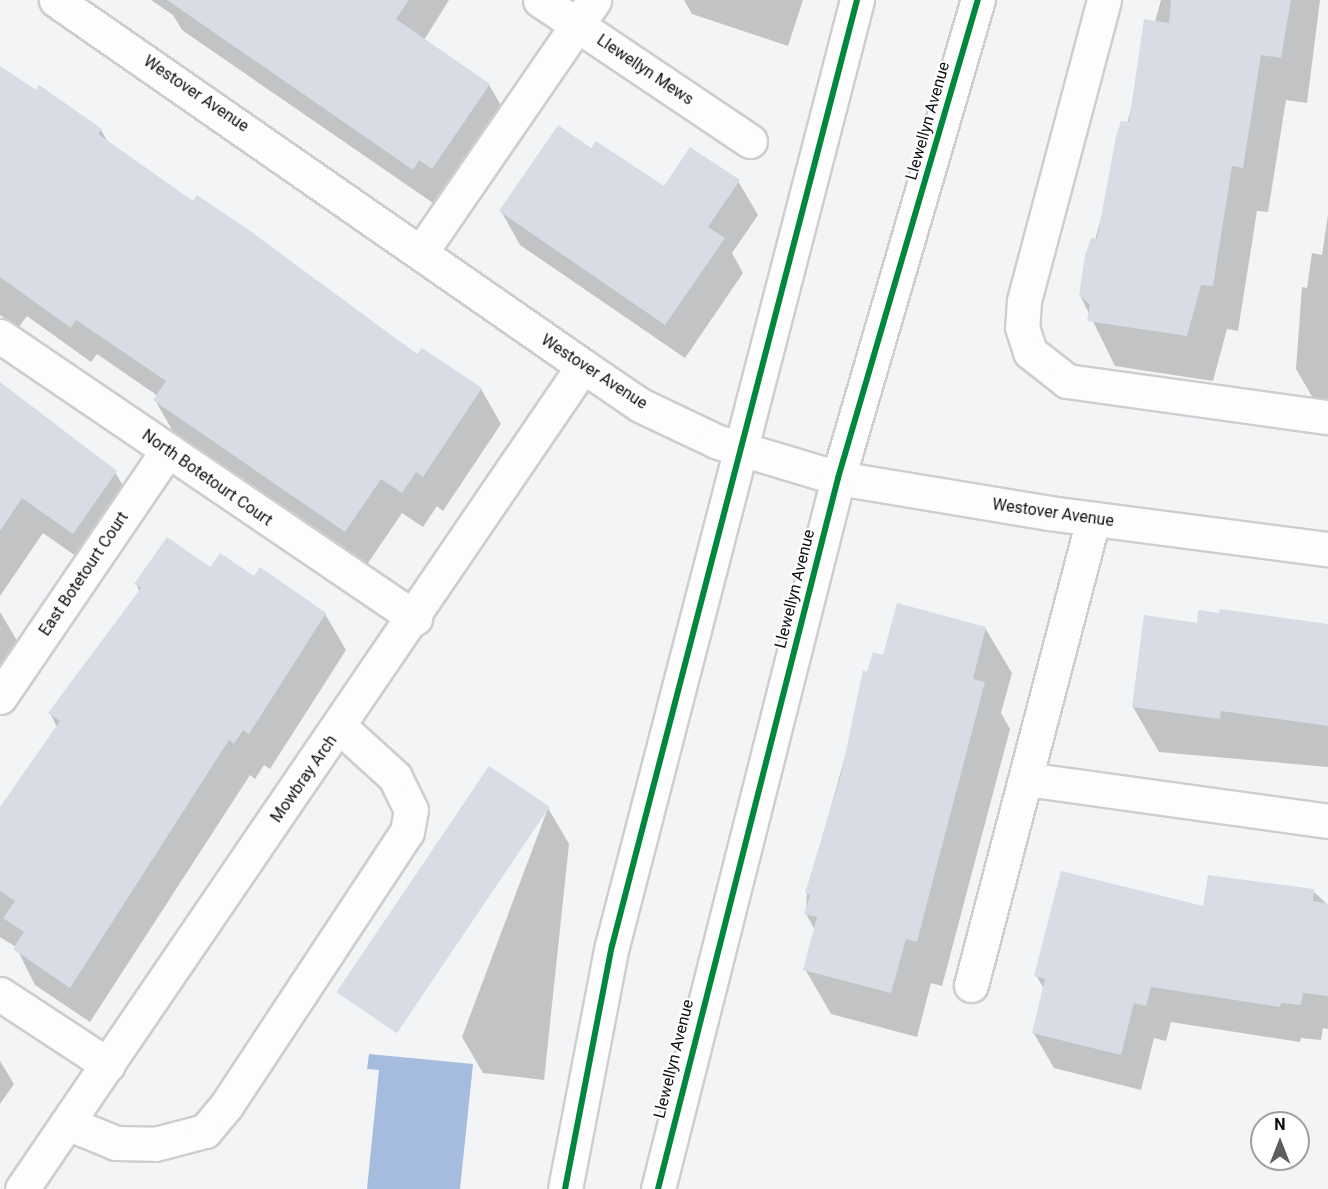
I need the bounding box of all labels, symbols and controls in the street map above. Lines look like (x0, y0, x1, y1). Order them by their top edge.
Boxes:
street label: Llewellyn Mews (593, 31, 697, 109)
street label: Westover Avenue (140, 52, 252, 136)
street label: Llewellyn Avenue (902, 60, 954, 182)
street label: Westover Avenue (537, 331, 651, 413)
street label: North Botetourt Court (138, 426, 276, 530)
street label: Westover Avenue (991, 495, 1115, 531)
street label: East Botetourt Court (35, 508, 133, 640)
street label: Llewellyn Avenue (771, 528, 819, 650)
street label: Mowbray Arch (267, 732, 341, 826)
street label: Llewellyn Avenue (650, 998, 698, 1120)
north arrow (1250, 1111, 1310, 1171)
text: N (1274, 1115, 1286, 1134)

